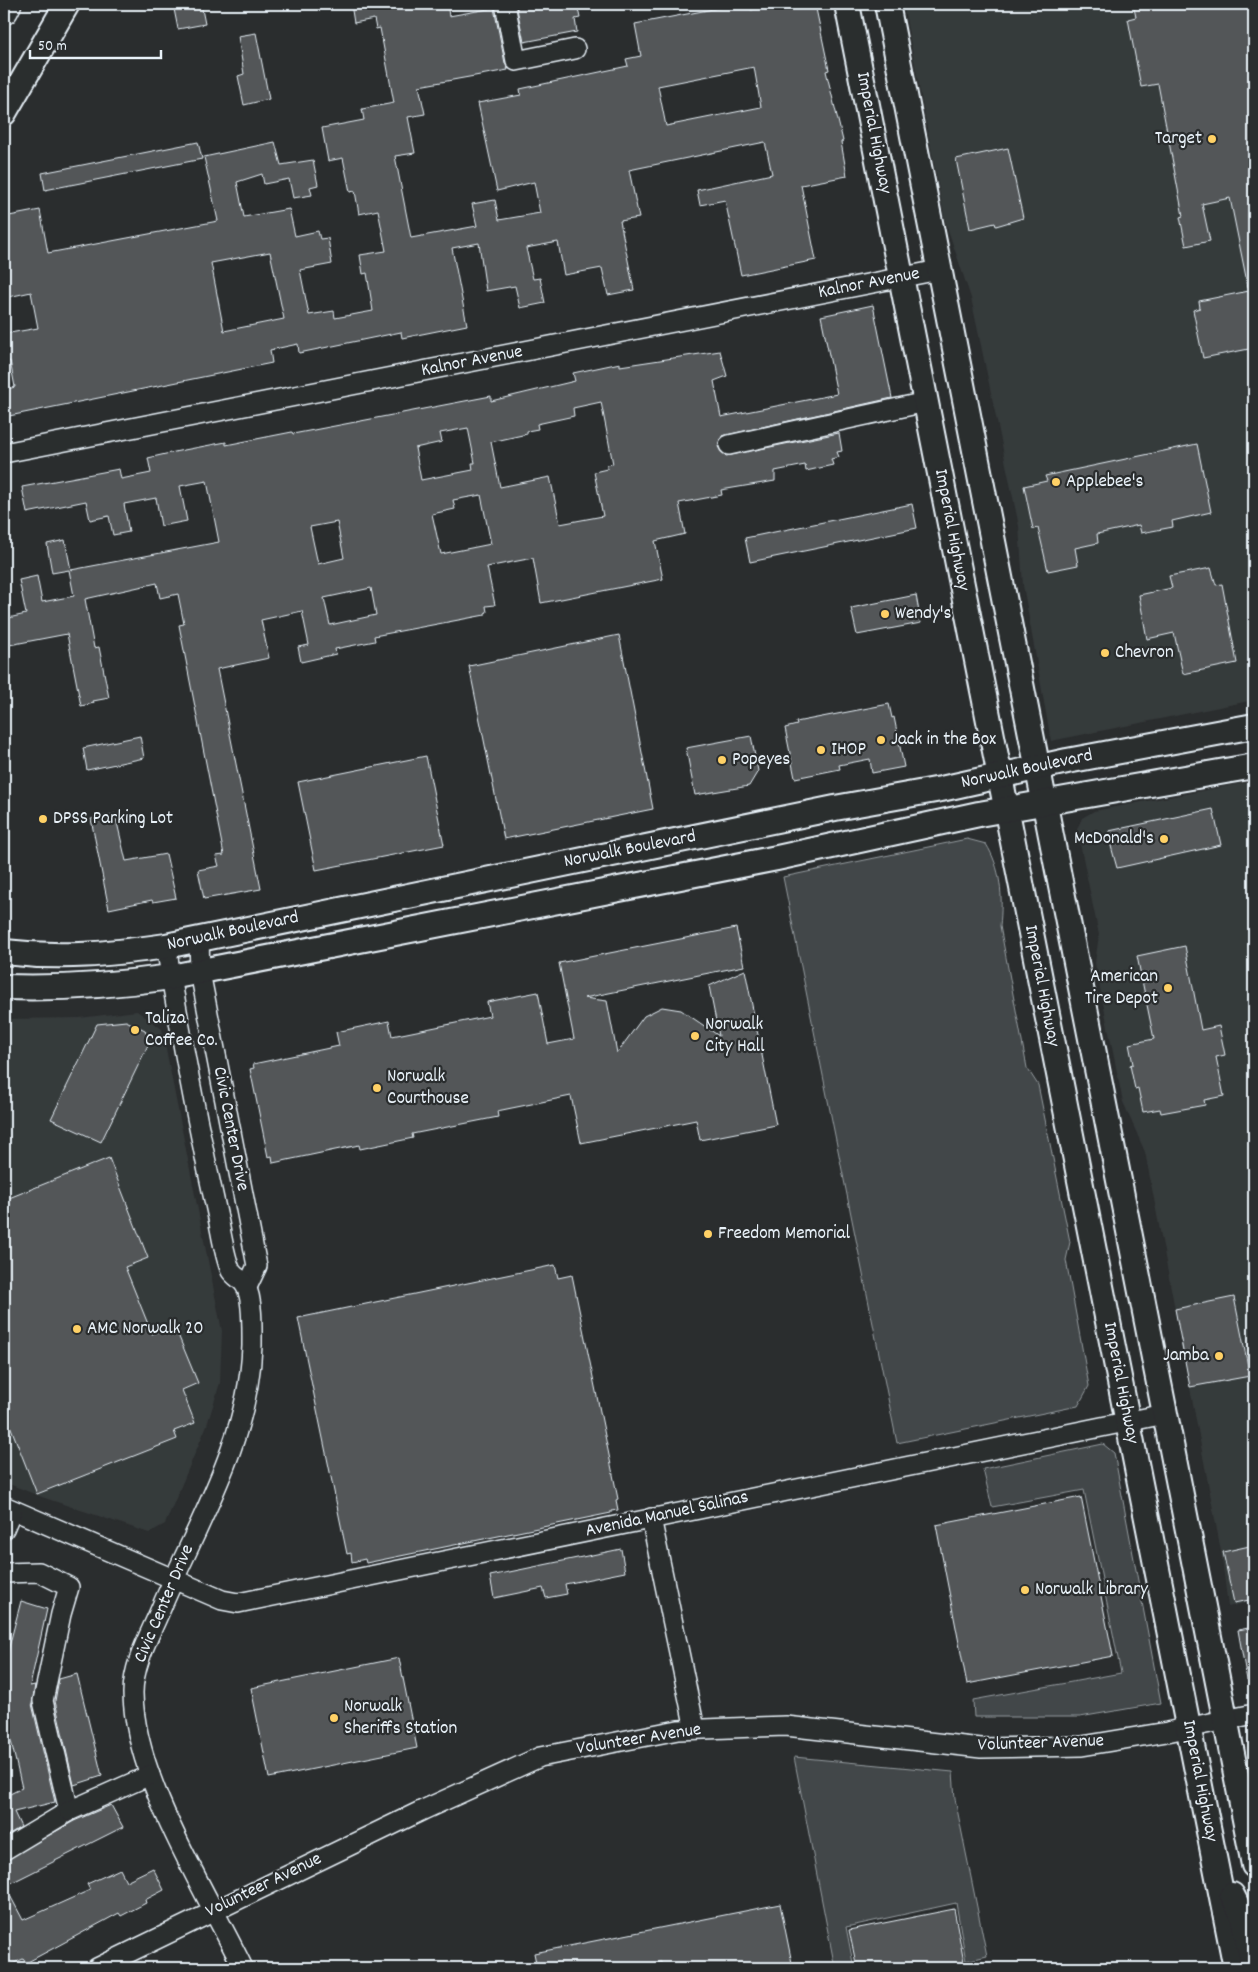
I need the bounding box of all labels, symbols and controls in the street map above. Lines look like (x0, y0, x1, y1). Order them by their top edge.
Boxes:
scale bar (30, 28, 161, 60)
text: 50 m (38, 36, 67, 58)
street label: Imperial Highway (848, 70, 898, 196)
place label: Target (1155, 126, 1202, 153)
marker: Target (1206, 133, 1218, 145)
street label: Kalnor Avenue (816, 261, 922, 307)
street label: Kalnor Avenue (419, 339, 525, 385)
street label: Imperial Highway (926, 467, 976, 593)
place label: Applebee's (1066, 469, 1143, 496)
marker: Applebee's (1050, 476, 1062, 488)
place label: Wendy's (895, 601, 951, 628)
marker: Wendy's (879, 608, 891, 620)
place label: Chevron (1115, 640, 1174, 667)
marker: Chevron (1099, 647, 1111, 659)
place label: Jack in the Box (891, 727, 996, 754)
marker: Jack in the Box (875, 734, 887, 746)
place label: IHOP (831, 737, 866, 764)
street label: Norwalk Boulevard (959, 743, 1095, 797)
marker: IHOP (815, 744, 827, 756)
place label: Popeyes (732, 747, 790, 774)
marker: Popeyes (716, 754, 728, 766)
place label: DPSS Parking Lot (53, 806, 173, 833)
marker: DPSS Parking Lot (37, 813, 49, 825)
street label: Norwalk Boulevard (562, 824, 698, 876)
place label: McDonald's (1074, 826, 1154, 853)
marker: McDonald's (1158, 833, 1170, 845)
street label: Norwalk Boulevard (165, 905, 301, 959)
street label: Imperial Highway (1016, 923, 1066, 1049)
place label: American Tire Depot (1085, 964, 1158, 1013)
marker: American Tire Depot (1162, 982, 1174, 994)
place label: Taliza Coffee Co. (145, 1006, 218, 1055)
place label: Norwalk City Hall (705, 1012, 765, 1061)
marker: Taliza Coffee Co. (129, 1024, 141, 1036)
marker: Norwalk City Hall (689, 1030, 701, 1042)
street label: Civic Center Drive (205, 1064, 255, 1194)
place label: Norwalk Courthouse (387, 1064, 469, 1113)
marker: Norwalk Courthouse (371, 1082, 383, 1094)
place label: Freedom Memorial (718, 1221, 850, 1248)
marker: Freedom Memorial (702, 1228, 714, 1240)
place label: AMC Norwalk 20 (87, 1316, 204, 1343)
street label: Imperial Highway (1095, 1320, 1145, 1446)
marker: AMC Norwalk 20 (71, 1323, 83, 1335)
place label: Jamba (1163, 1343, 1210, 1370)
marker: Jamba (1213, 1350, 1225, 1362)
street label: Avenida Manuel Salinas (583, 1485, 751, 1545)
street label: Civic Center Drive (128, 1541, 202, 1667)
place label: Norwalk Library (1035, 1577, 1148, 1604)
marker: Norwalk Library (1019, 1584, 1031, 1596)
place label: Norwalk Sheriffs Station (344, 1694, 457, 1743)
marker: Norwalk Sheriffs Station (328, 1712, 340, 1724)
street label: Volunteer Avenue (575, 1717, 703, 1763)
street label: Imperial Highway (1174, 1718, 1224, 1844)
street label: Volunteer Avenue (977, 1728, 1105, 1760)
street label: Volunteer Avenue (201, 1846, 327, 1926)

